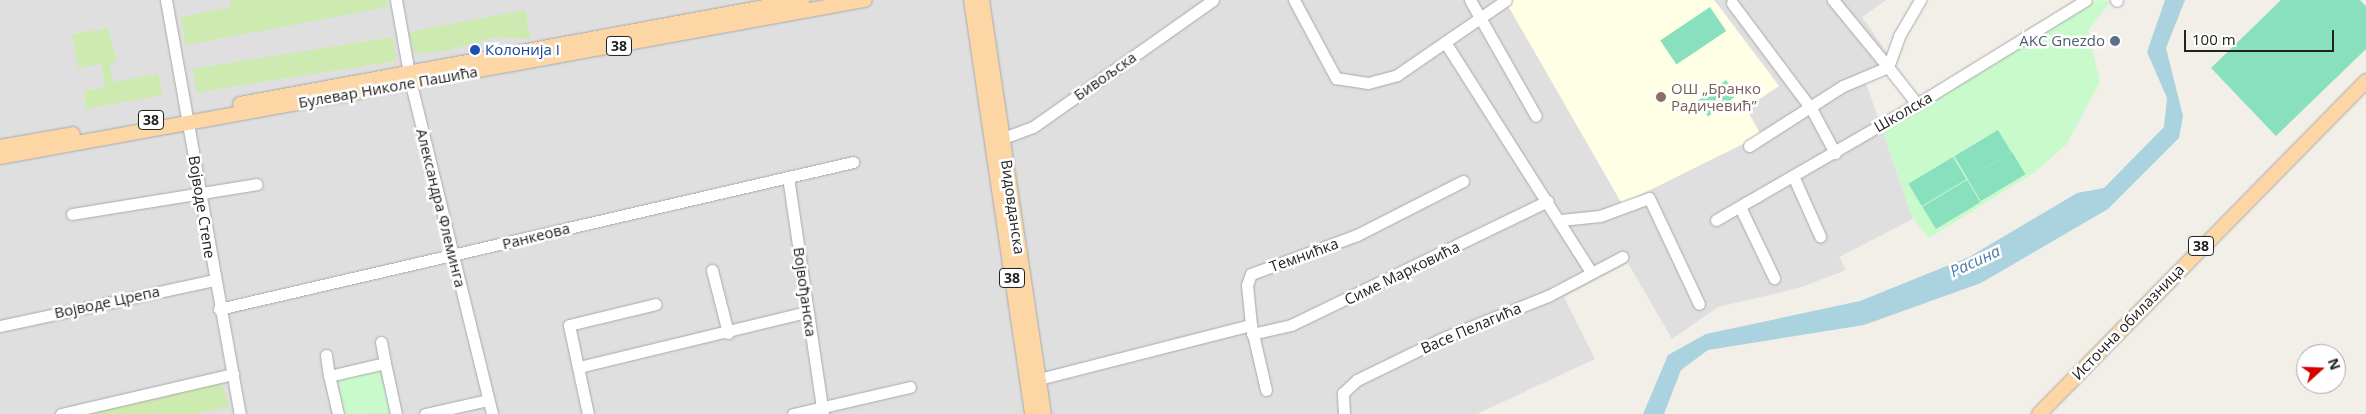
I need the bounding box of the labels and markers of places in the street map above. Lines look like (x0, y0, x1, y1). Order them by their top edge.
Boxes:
place label: AKC Gnezdo (2019, 32, 2105, 50)
marker: AKC Gnezdo (2109, 35, 2121, 47)
place label: Колонија I (485, 41, 560, 59)
marker: Колонија I (469, 44, 481, 56)
place label: ОШ „Бранко Радичевић” (1671, 79, 1761, 114)
marker: ОШ „Бранко Радичевић” (1655, 91, 1667, 103)

